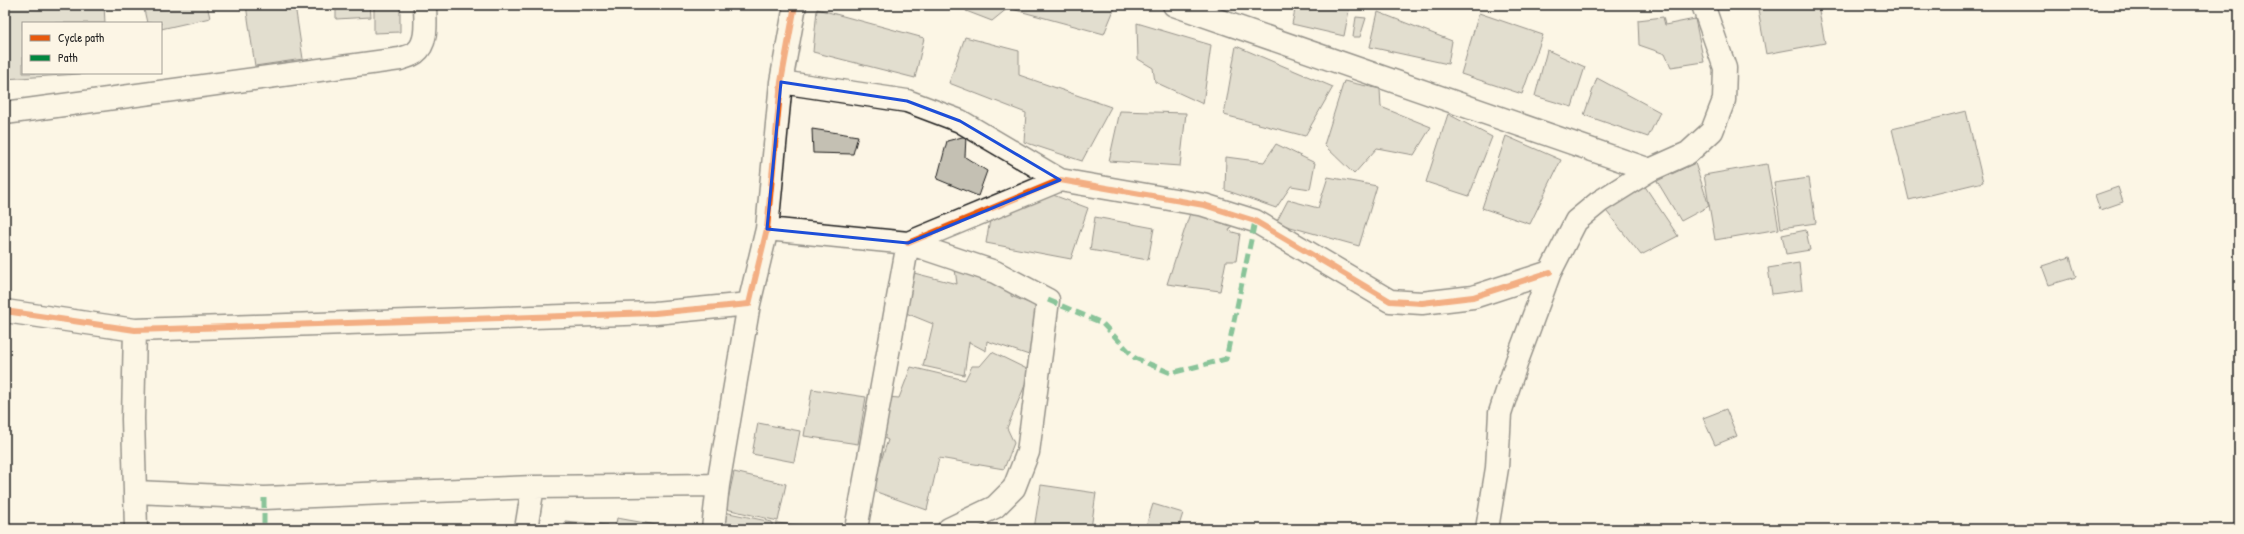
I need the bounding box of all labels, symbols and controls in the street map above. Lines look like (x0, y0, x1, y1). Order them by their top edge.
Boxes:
legend (22, 22, 162, 74)
text: Cycle path (58, 29, 104, 46)
text: Path (58, 49, 78, 66)

